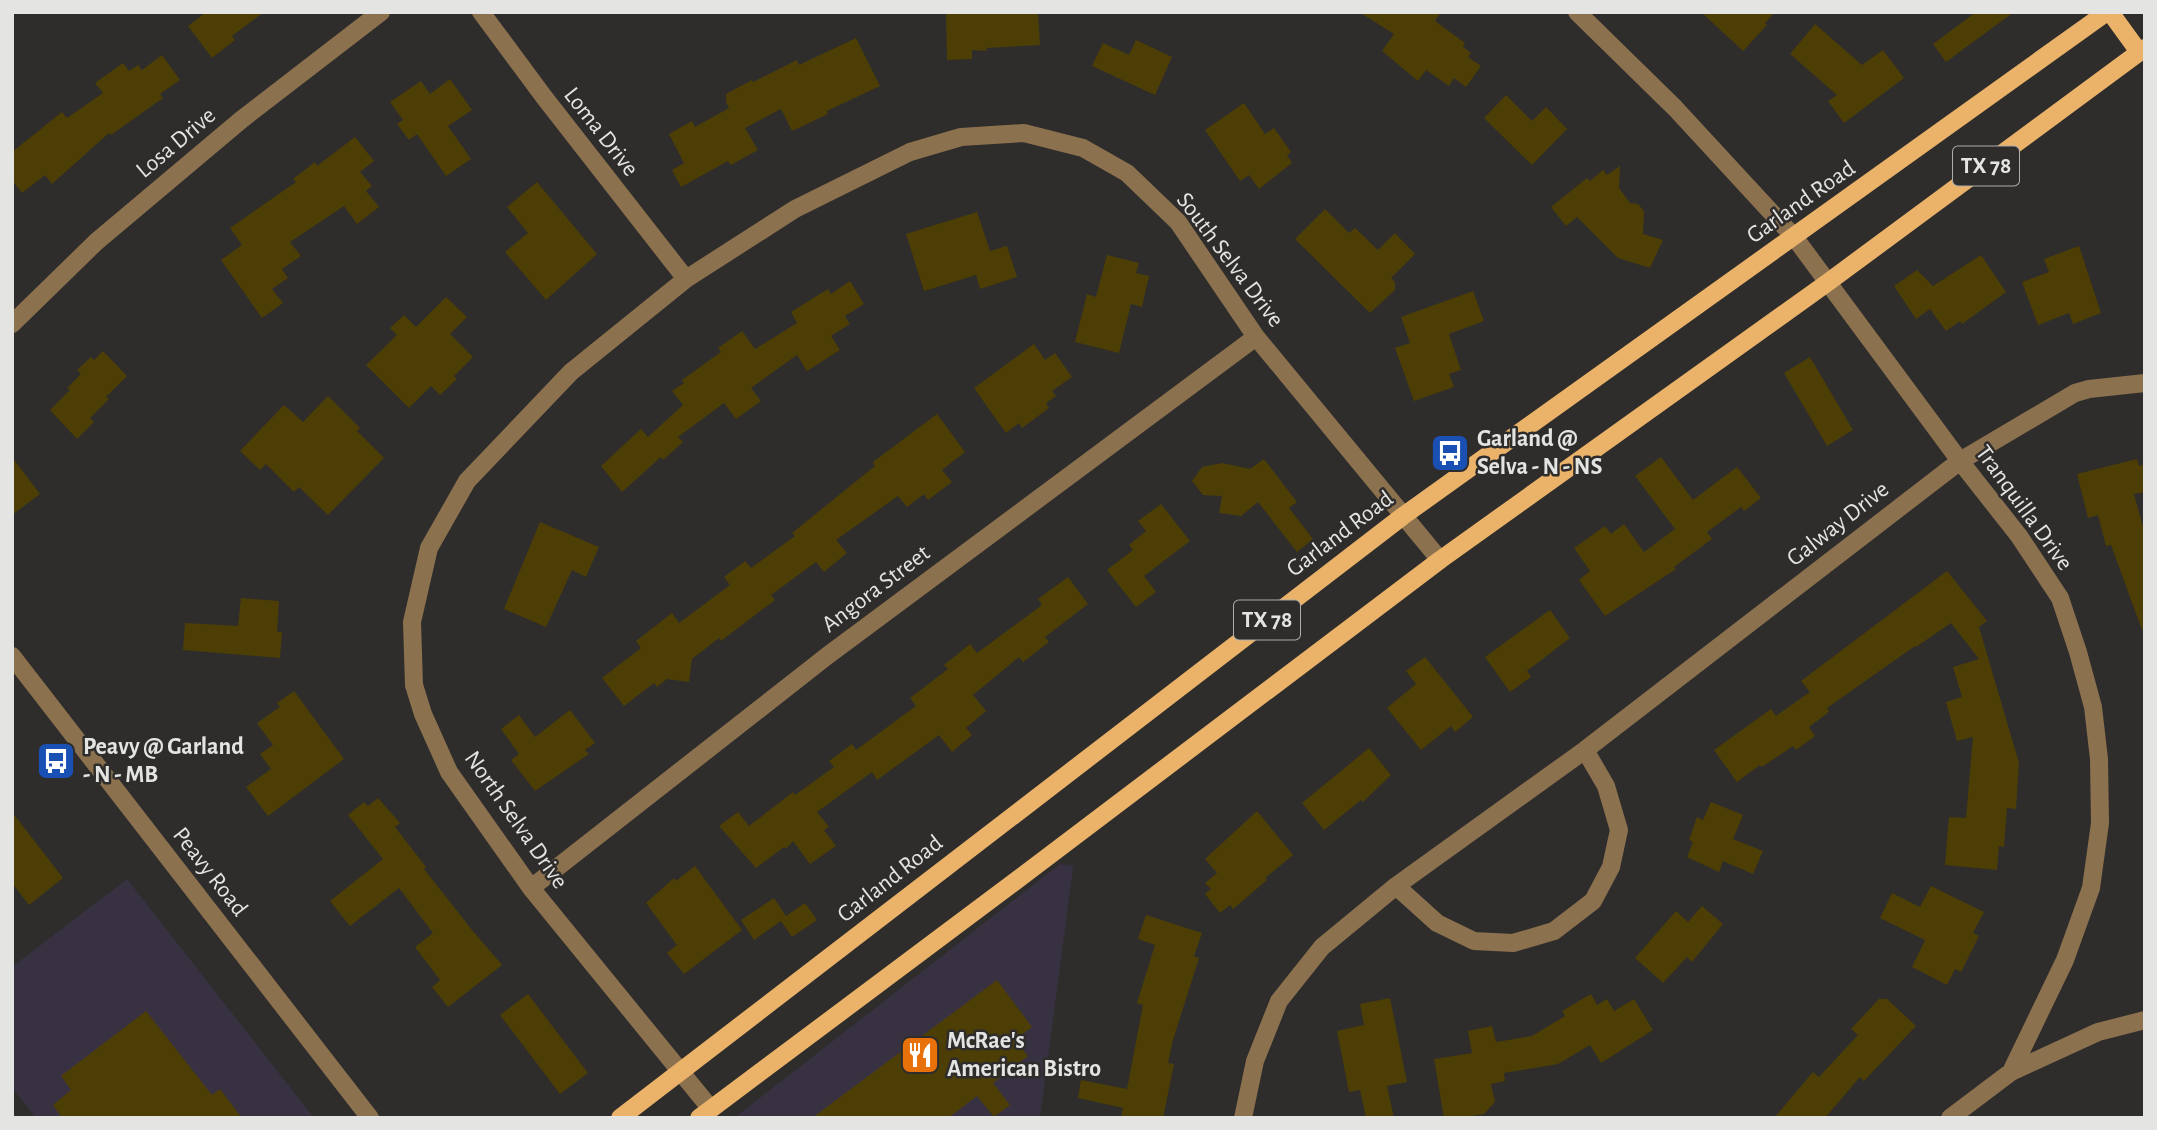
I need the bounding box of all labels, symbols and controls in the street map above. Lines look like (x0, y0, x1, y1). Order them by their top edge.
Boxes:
street label: Loma Drive (559, 83, 643, 181)
street label: Losa Drive (132, 103, 220, 183)
road number: TX 78 (1953, 146, 2019, 186)
street label: Garland Road (1742, 156, 1860, 248)
street label: South Selva Drive (1172, 188, 1288, 332)
place label: Garland @ Selva - N - NS (1477, 427, 1602, 479)
bus stop icon: Garland @ Selva - N - NS (1429, 432, 1471, 474)
street label: Tranquilla Drive (1971, 441, 2077, 575)
street label: Galway Drive (1783, 477, 1893, 571)
street label: Garland Road (1282, 486, 1398, 582)
street label: Angora Street (818, 541, 935, 637)
road number: TX 78 (1234, 600, 1300, 640)
place label: Peavy @ Garland - N - MB (83, 735, 244, 787)
bus stop icon: Peavy @ Garland - N - MB (35, 740, 77, 782)
street label: North Selva Drive (460, 747, 572, 893)
street label: Peavy Road (168, 823, 252, 921)
street label: Garland Road (833, 831, 947, 927)
place label: McRae's American Bistro (947, 1029, 1101, 1081)
restaurant icon: McRae's American Bistro (899, 1034, 941, 1076)

